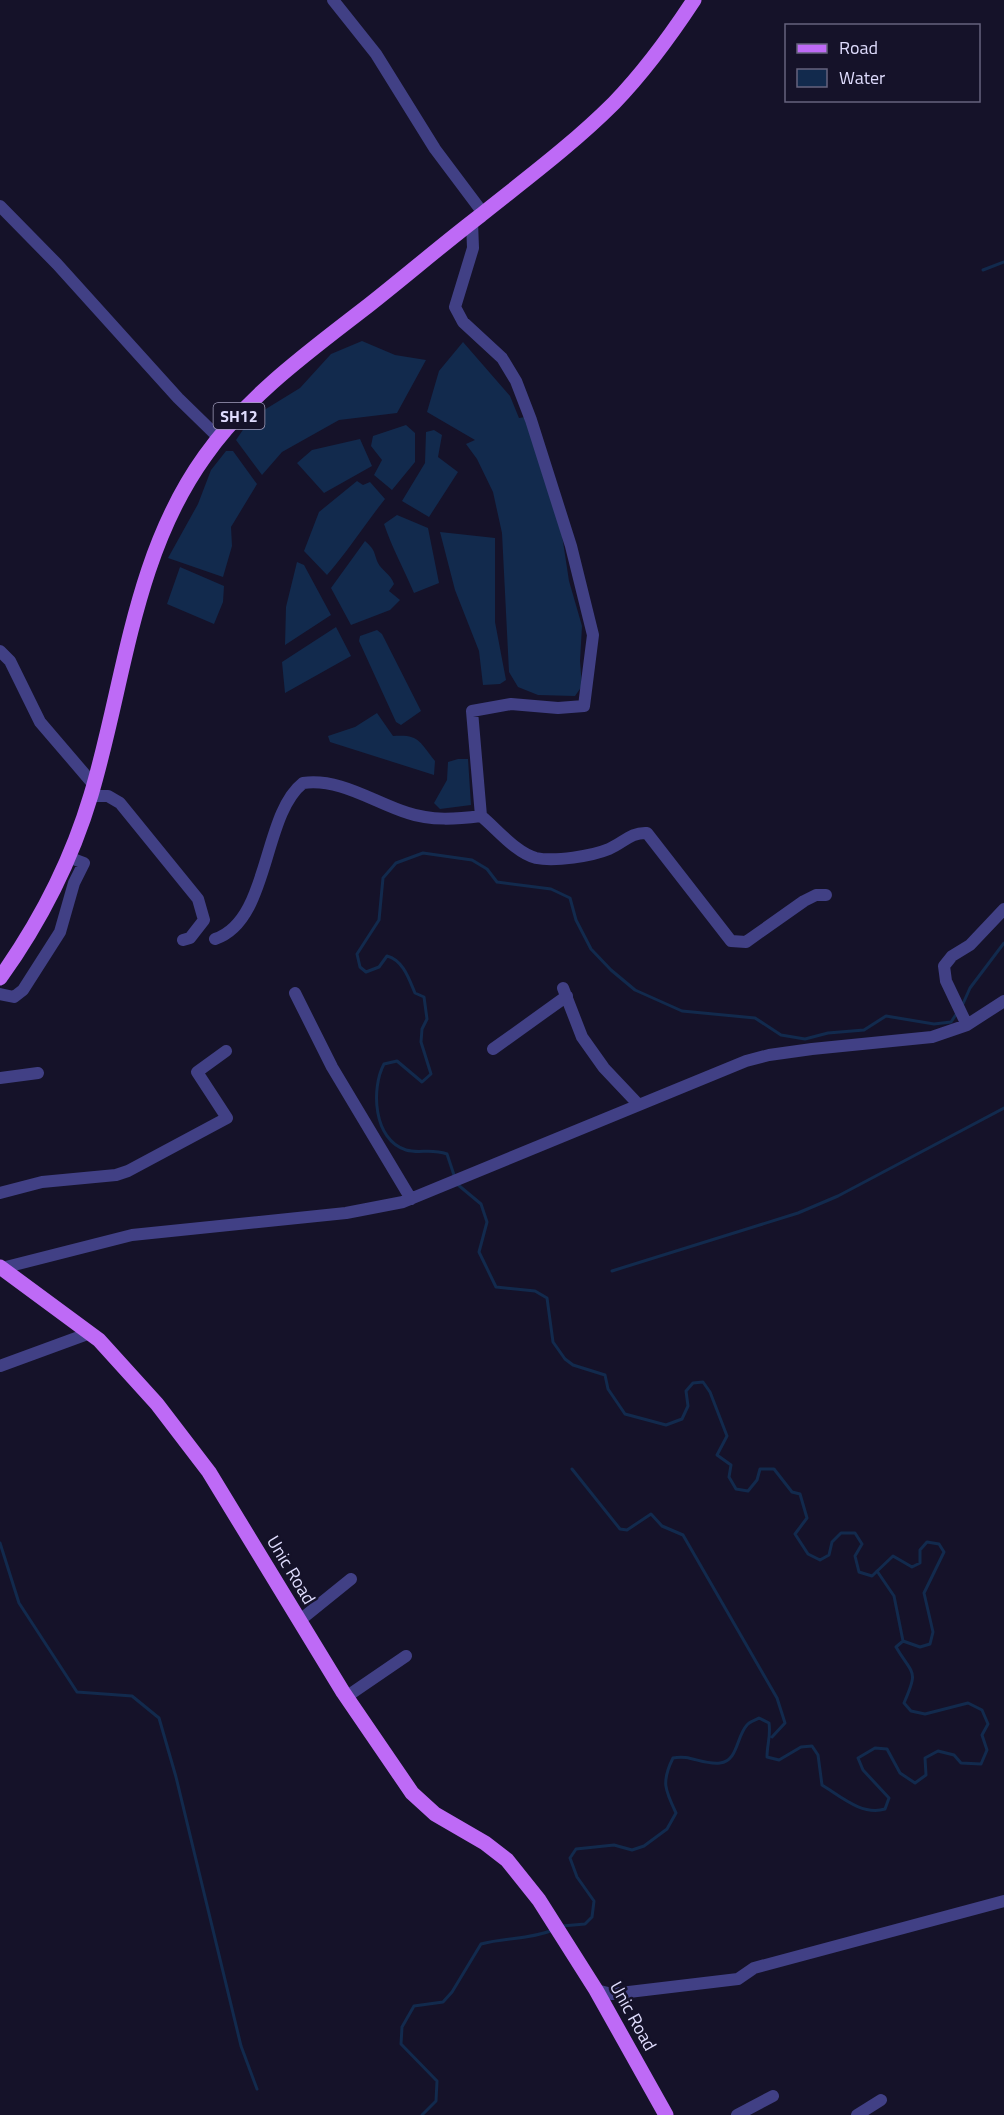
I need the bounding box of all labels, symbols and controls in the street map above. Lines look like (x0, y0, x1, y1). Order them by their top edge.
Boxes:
legend (785, 24, 980, 102)
text: Road (839, 34, 878, 61)
text: Water (839, 64, 885, 91)
road number: SH12 (214, 403, 264, 429)
street label: Unic Road (260, 1530, 323, 1609)
street label: Unic Road (603, 1976, 664, 2056)

